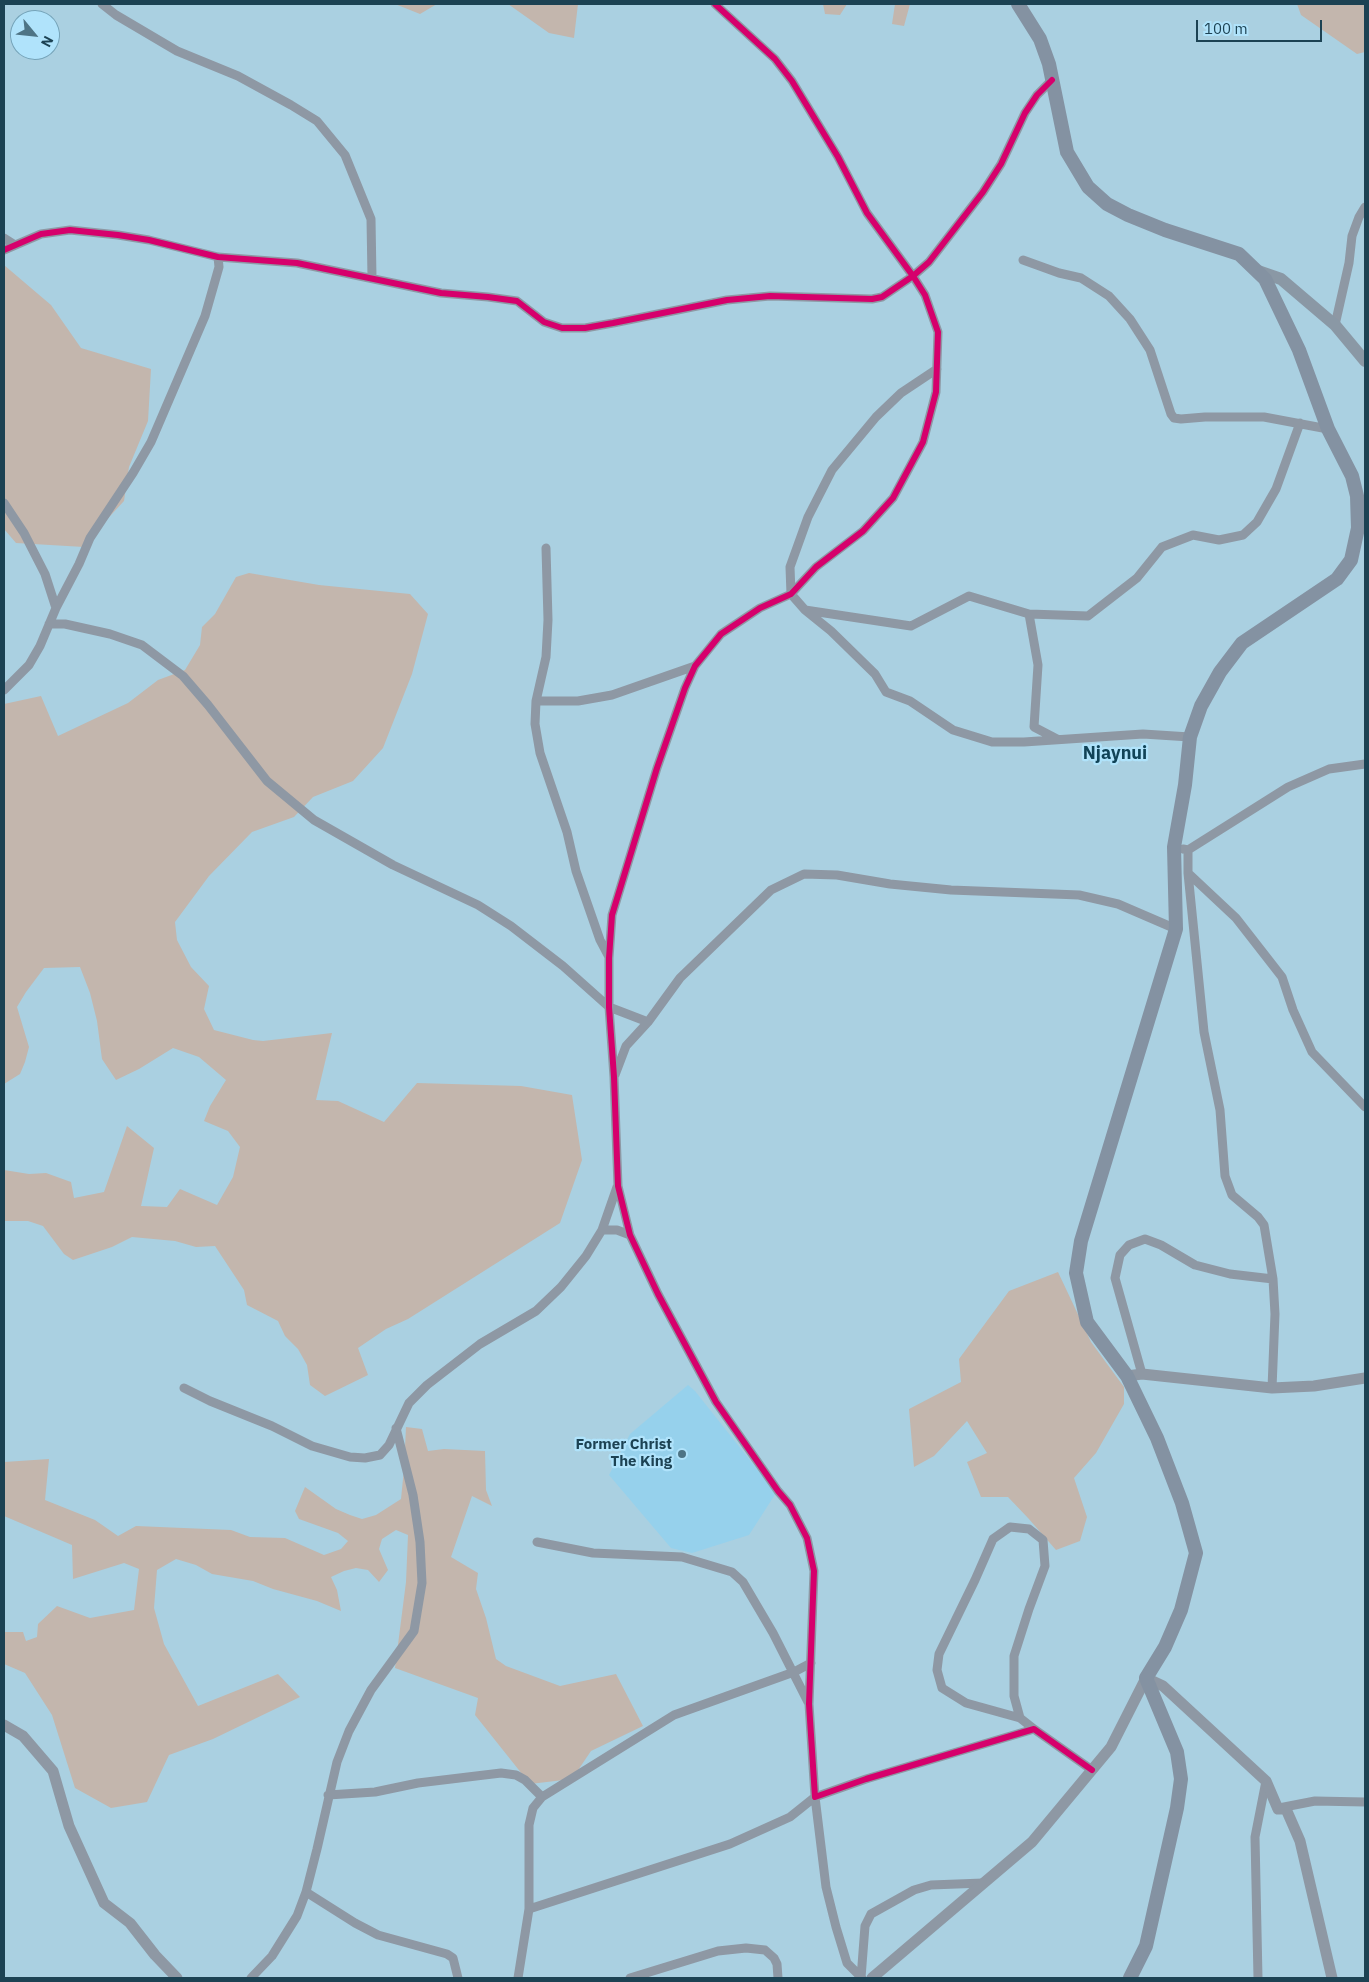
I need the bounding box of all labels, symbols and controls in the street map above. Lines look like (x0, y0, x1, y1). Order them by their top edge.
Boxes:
north arrow (10, 10, 60, 60)
scale bar (1199, 10, 1325, 42)
text: 100 m (1204, 19, 1248, 38)
text: N (37, 33, 58, 50)
district label: Njaynui (1083, 743, 1147, 765)
place label: Former Christ The King (576, 1436, 672, 1471)
marker: Former Christ The King (676, 1448, 688, 1460)

